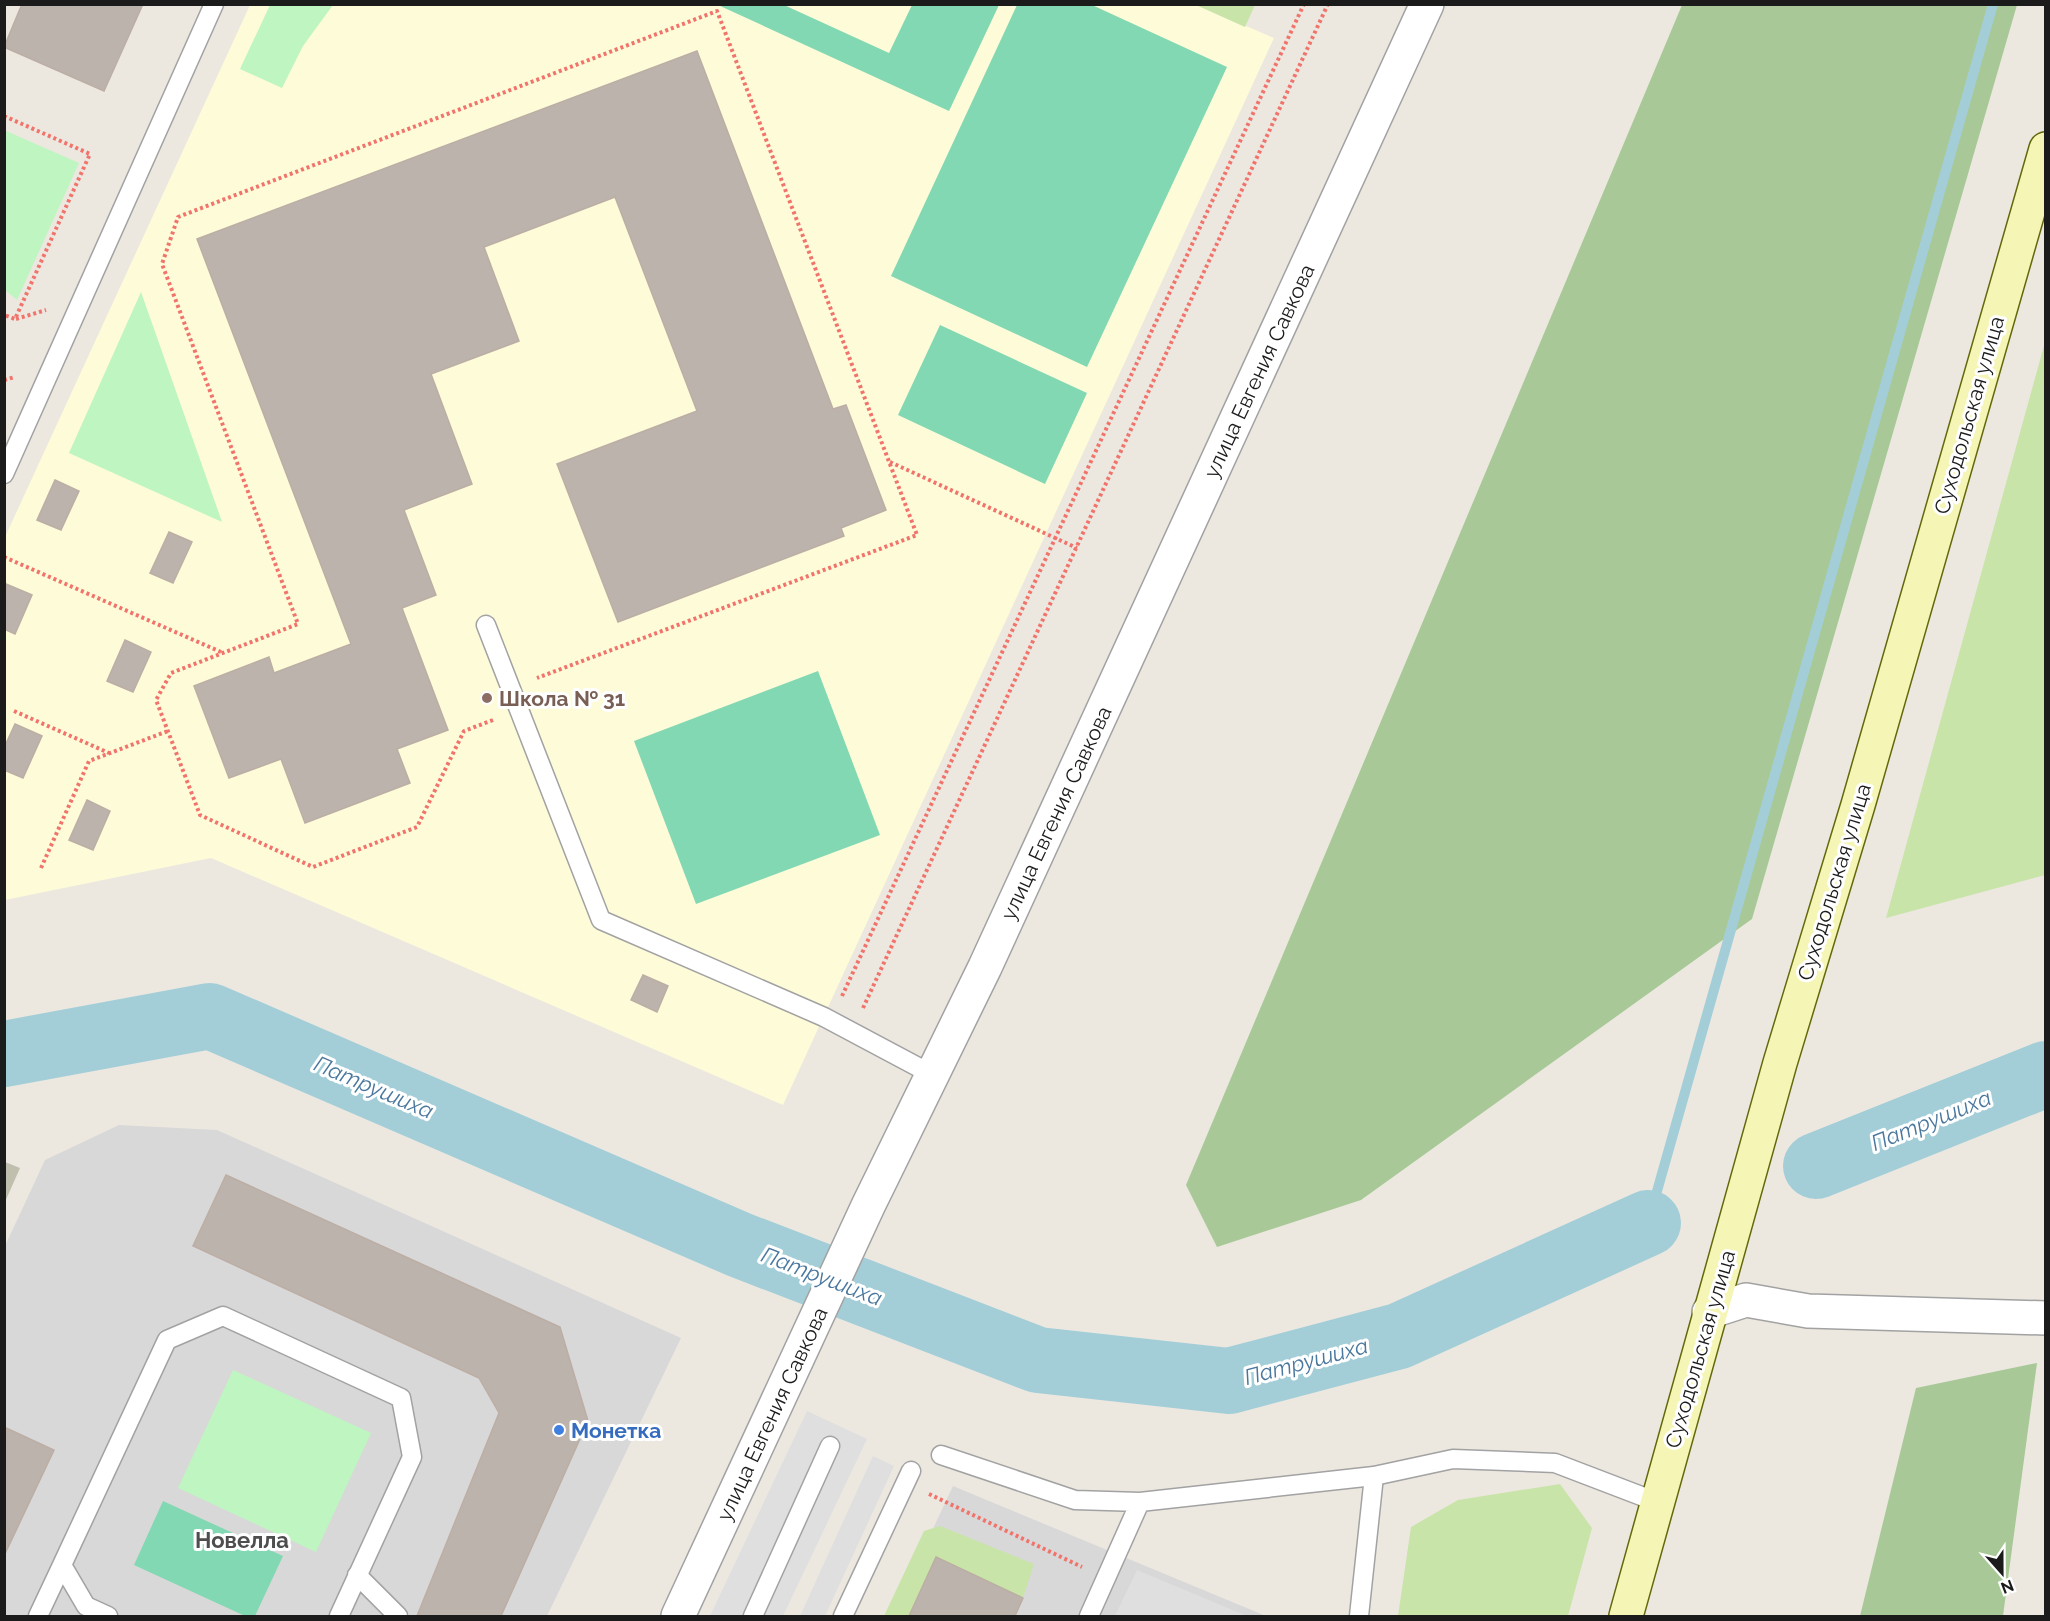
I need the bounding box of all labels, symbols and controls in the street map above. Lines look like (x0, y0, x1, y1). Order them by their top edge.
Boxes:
street label: улица Евгения Савкова (1198, 260, 1320, 482)
street label: Суходольская улица (1929, 313, 2009, 517)
place label: Школа № 31 (499, 686, 625, 711)
marker: Школа № 31 (480, 691, 494, 705)
street label: улица Евгения Савкова (995, 702, 1117, 924)
street label: Суходольская улица (1792, 780, 1876, 984)
water label: Патрушиха (310, 1050, 438, 1124)
water label: Патрушиха (1867, 1084, 1995, 1156)
water label: Патрушиха (758, 1241, 886, 1311)
street label: Суходольская улица (1660, 1247, 1740, 1451)
street label: улица Евгения Савкова (711, 1303, 833, 1525)
water label: Патрушиха (1241, 1332, 1371, 1390)
place label: Монетка (571, 1418, 661, 1443)
marker: Монетка (552, 1423, 566, 1437)
district label: Новелла (195, 1527, 289, 1553)
north arrow (1972, 1543, 2032, 1603)
text: N (1998, 1575, 2016, 1598)

